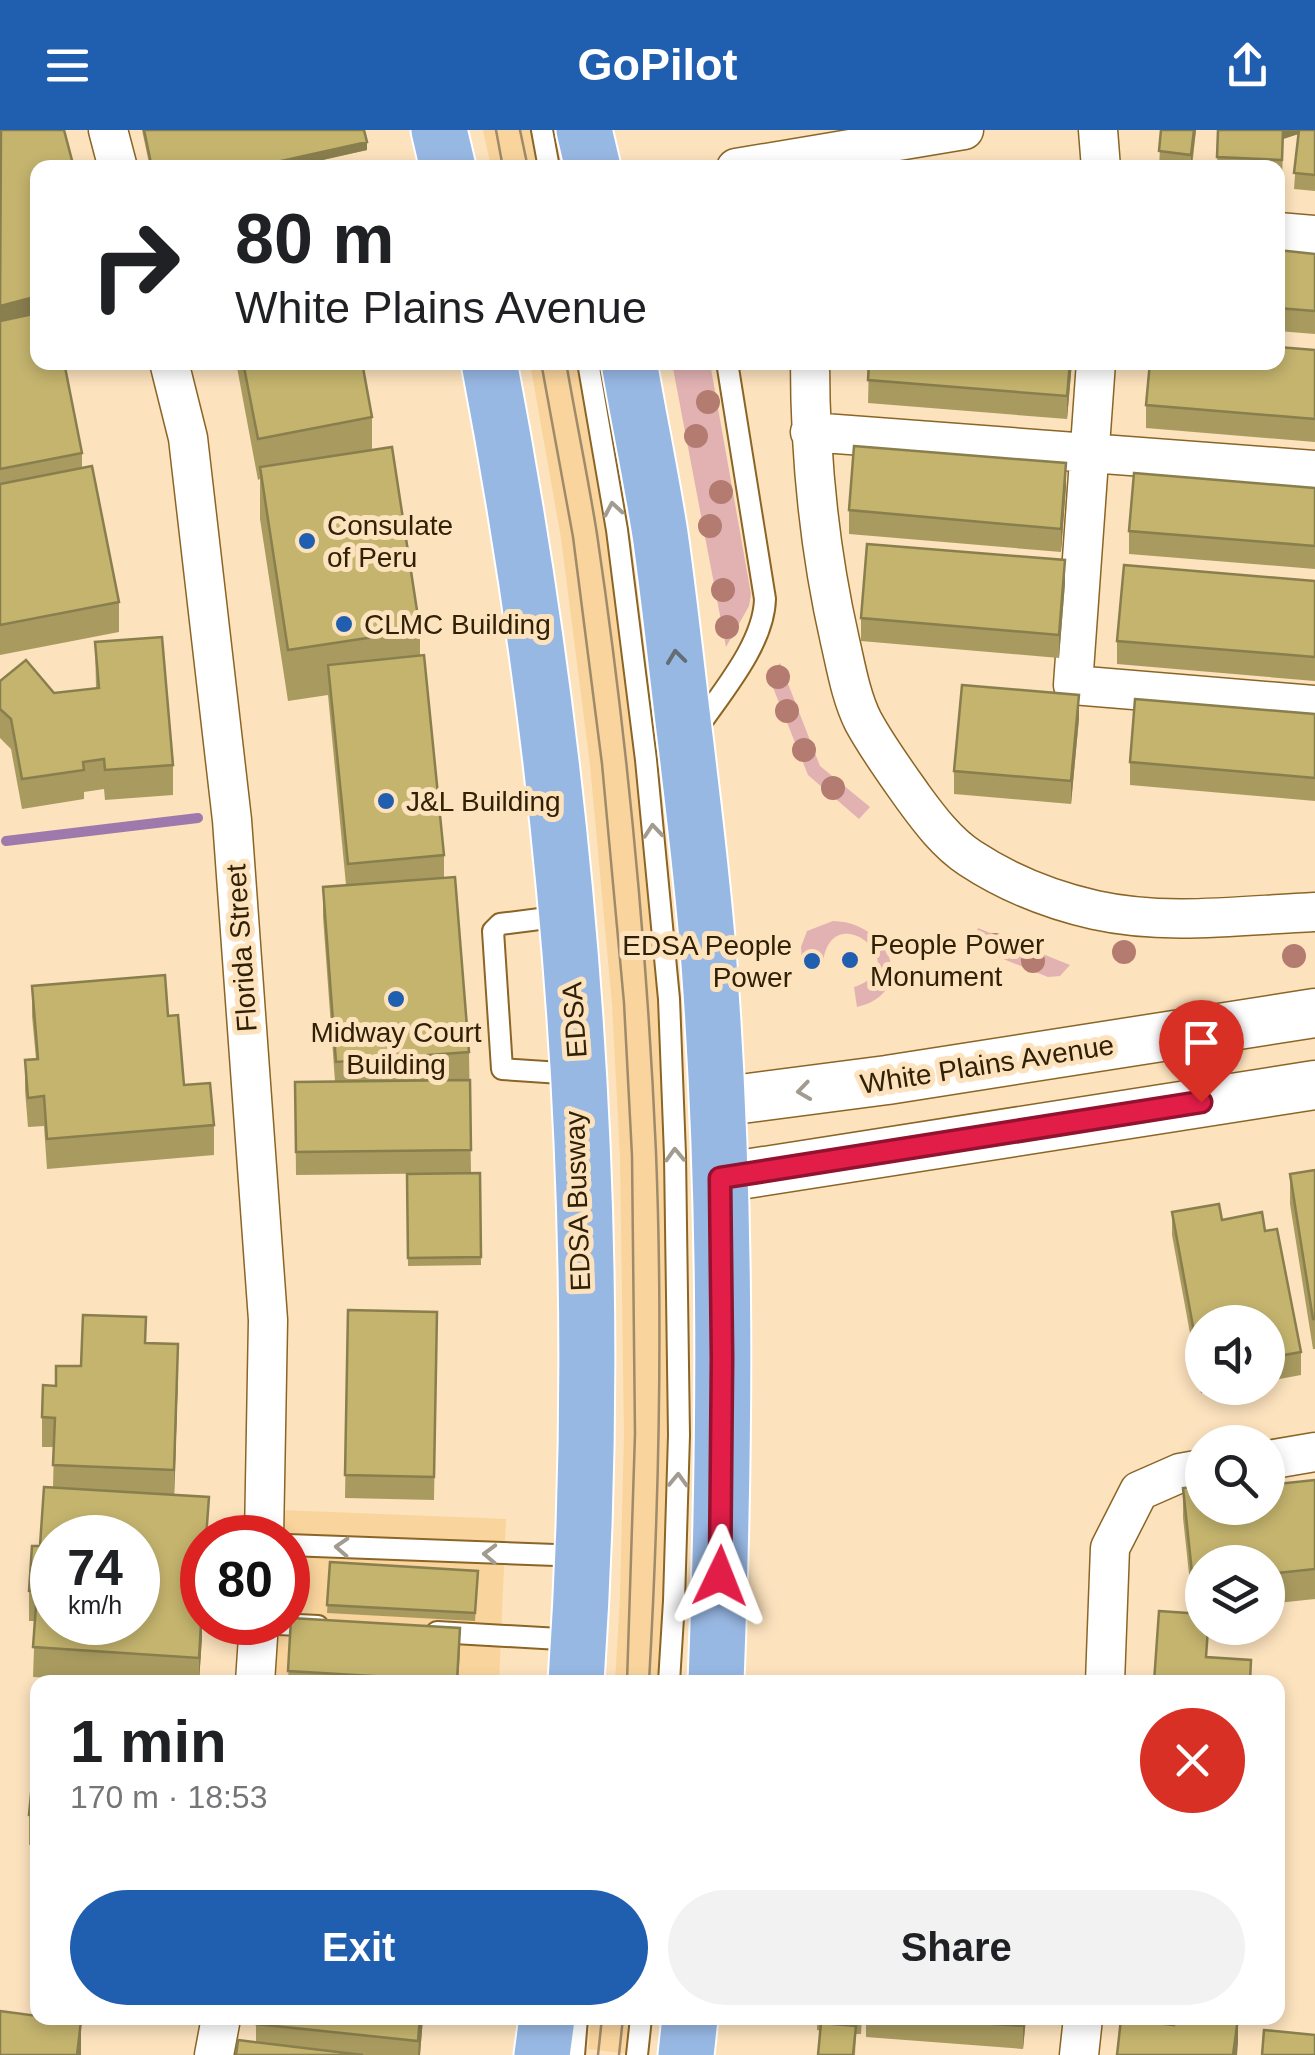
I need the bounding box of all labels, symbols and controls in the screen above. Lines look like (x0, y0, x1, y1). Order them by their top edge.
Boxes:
icon: menu (40, 38, 95, 93)
icon: share (1220, 38, 1275, 93)
text: GoPilot (578, 39, 737, 90)
icon: right (70, 200, 200, 330)
text: 80 m (235, 200, 395, 278)
text: White Plains Avenue (235, 282, 647, 333)
one-way arrow (603, 500, 624, 517)
place label: Consulate of Peru (327, 510, 453, 573)
marker: Consulate of Peru (296, 530, 318, 552)
place label: CLMC Building (364, 609, 551, 640)
marker: CLMC Building (333, 613, 355, 635)
one-way arrow (666, 648, 687, 664)
place label: J&L Building (406, 786, 561, 817)
marker: J&L Building (375, 790, 397, 812)
one-way arrow (642, 823, 664, 839)
street label: Florida Street (220, 863, 263, 1033)
place label: People Power Monument (870, 929, 1044, 992)
place label: EDSA People Power (622, 930, 792, 993)
marker: People Power Monument (839, 949, 861, 971)
marker: EDSA People Power (801, 950, 823, 972)
street label: EDSA (556, 981, 593, 1059)
marker: Midway Court Building (385, 988, 407, 1010)
pin (1159, 1000, 1244, 1103)
icon: arrive (1174, 1015, 1229, 1070)
place label: Midway Court Building (310, 1017, 482, 1080)
street label: White Plains Avenue (858, 1029, 1116, 1100)
one-way arrow (795, 1080, 812, 1101)
street label: EDSA Busway (559, 1110, 596, 1292)
one-way arrow (665, 1147, 686, 1163)
map controls (1185, 1305, 1285, 1645)
button: sound (1185, 1305, 1285, 1405)
button: search (1185, 1425, 1285, 1525)
one-way arrow (667, 1472, 688, 1488)
speed limit sign: 80 (180, 1515, 310, 1645)
position arrow (668, 1524, 772, 1628)
one-way arrow (334, 1537, 350, 1558)
text: 74 (67, 1540, 123, 1596)
one-way arrow (482, 1543, 498, 1564)
button: layers (1185, 1545, 1285, 1645)
text: km/h (68, 1591, 122, 1619)
text: 1 min (70, 1708, 227, 1775)
button: close (1140, 1708, 1245, 1813)
text: 170 m · 18:53 (70, 1779, 267, 1815)
button: Exit (70, 1890, 648, 2005)
button: Share (668, 1890, 1245, 2005)

